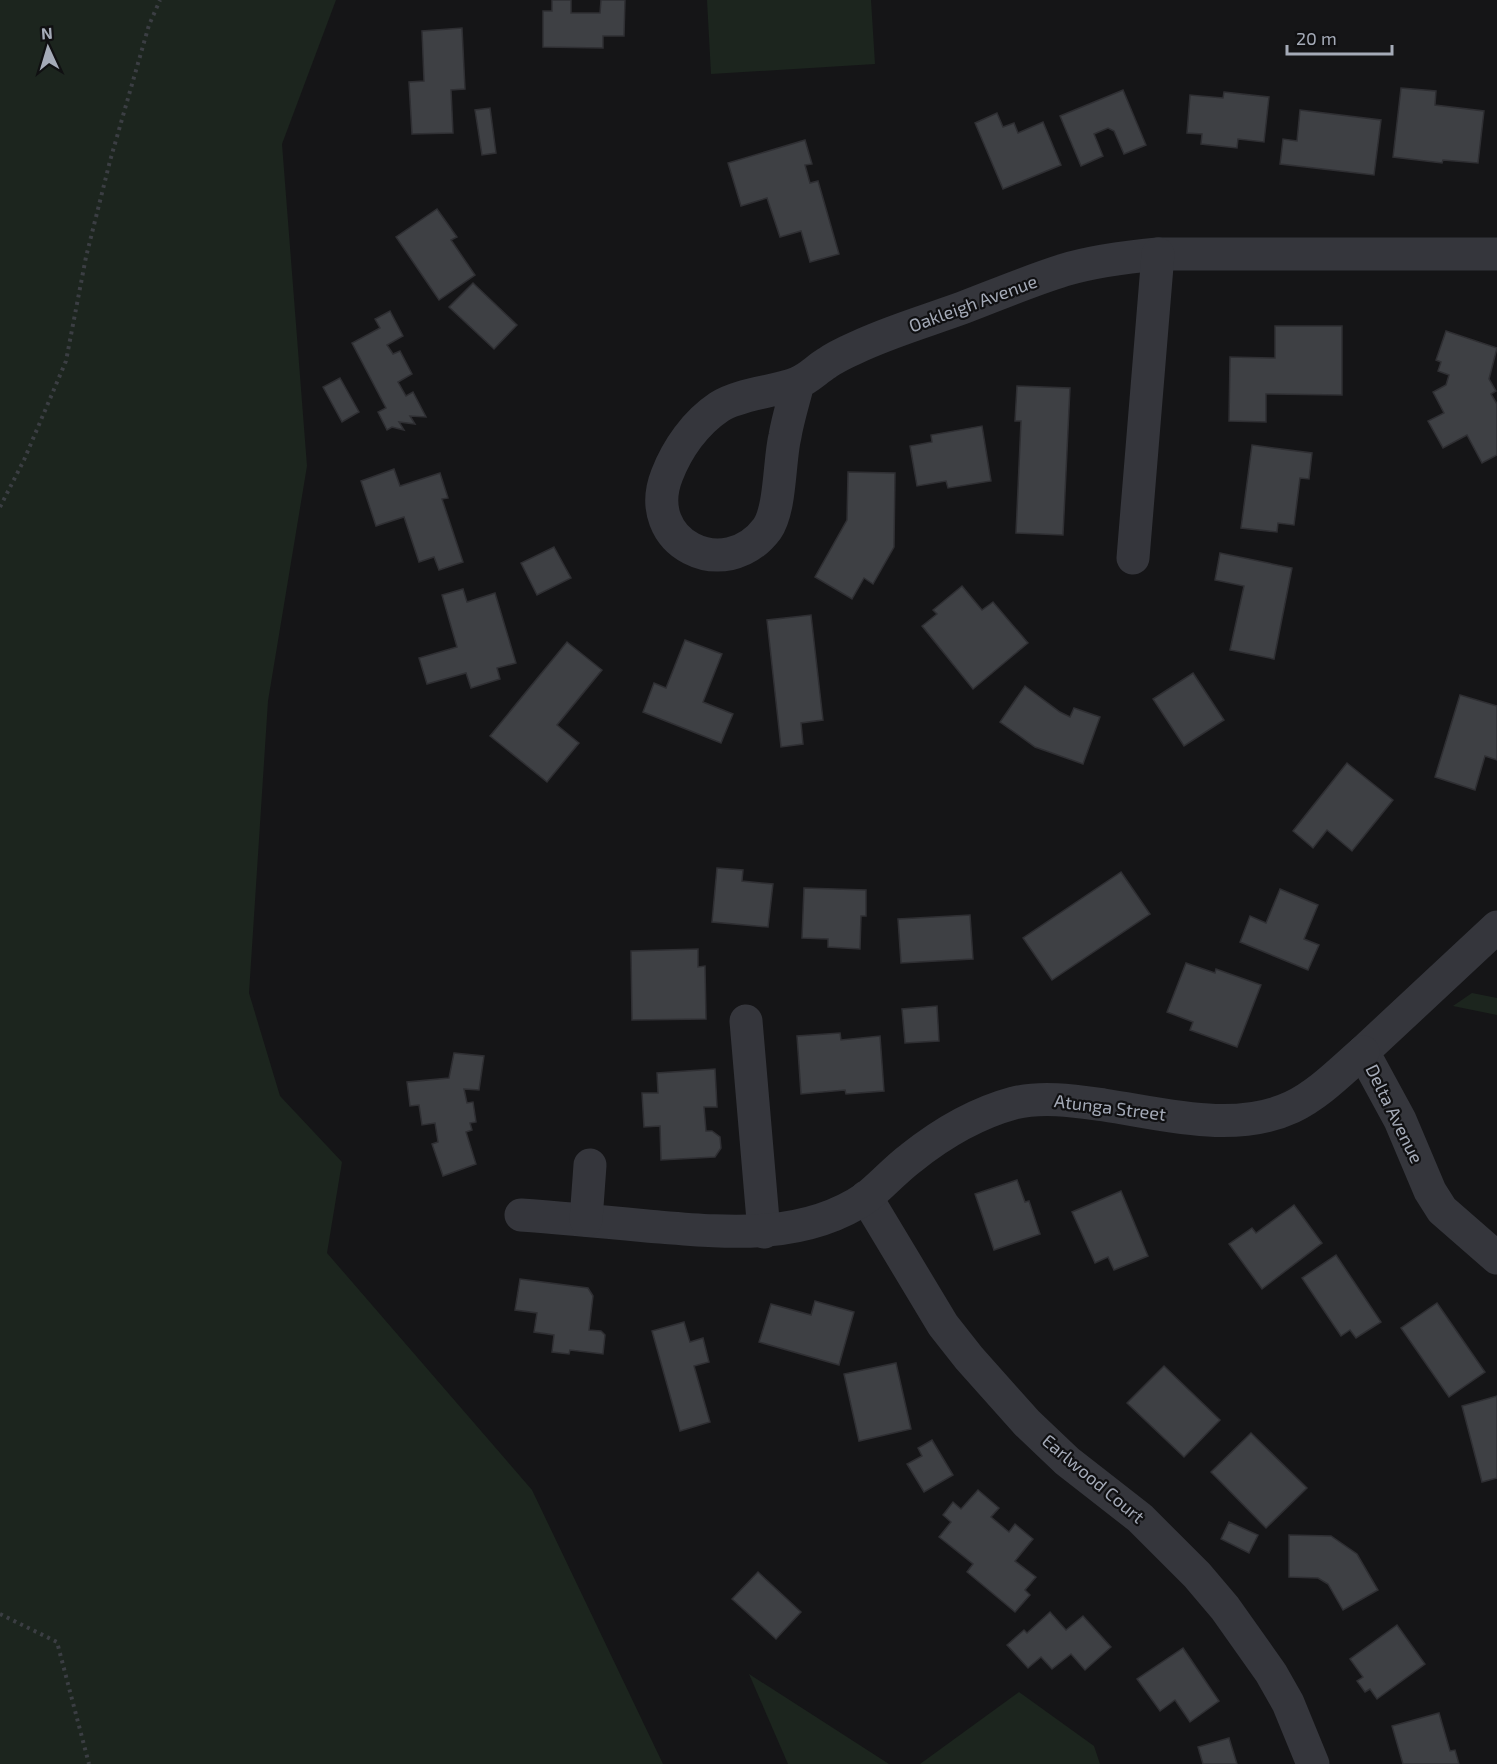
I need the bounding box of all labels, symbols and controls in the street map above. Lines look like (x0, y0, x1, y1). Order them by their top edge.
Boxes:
north arrow (18, 18, 78, 78)
scale bar (1287, 18, 1392, 56)
text: N (40, 23, 53, 42)
text: 20 m (1296, 27, 1337, 49)
street label: Oakleigh Avenue (905, 270, 1040, 336)
street label: Delta Avenue (1361, 1060, 1428, 1167)
street label: Atunga Street (1053, 1089, 1167, 1125)
street label: Earlwood Court (1038, 1429, 1149, 1527)

